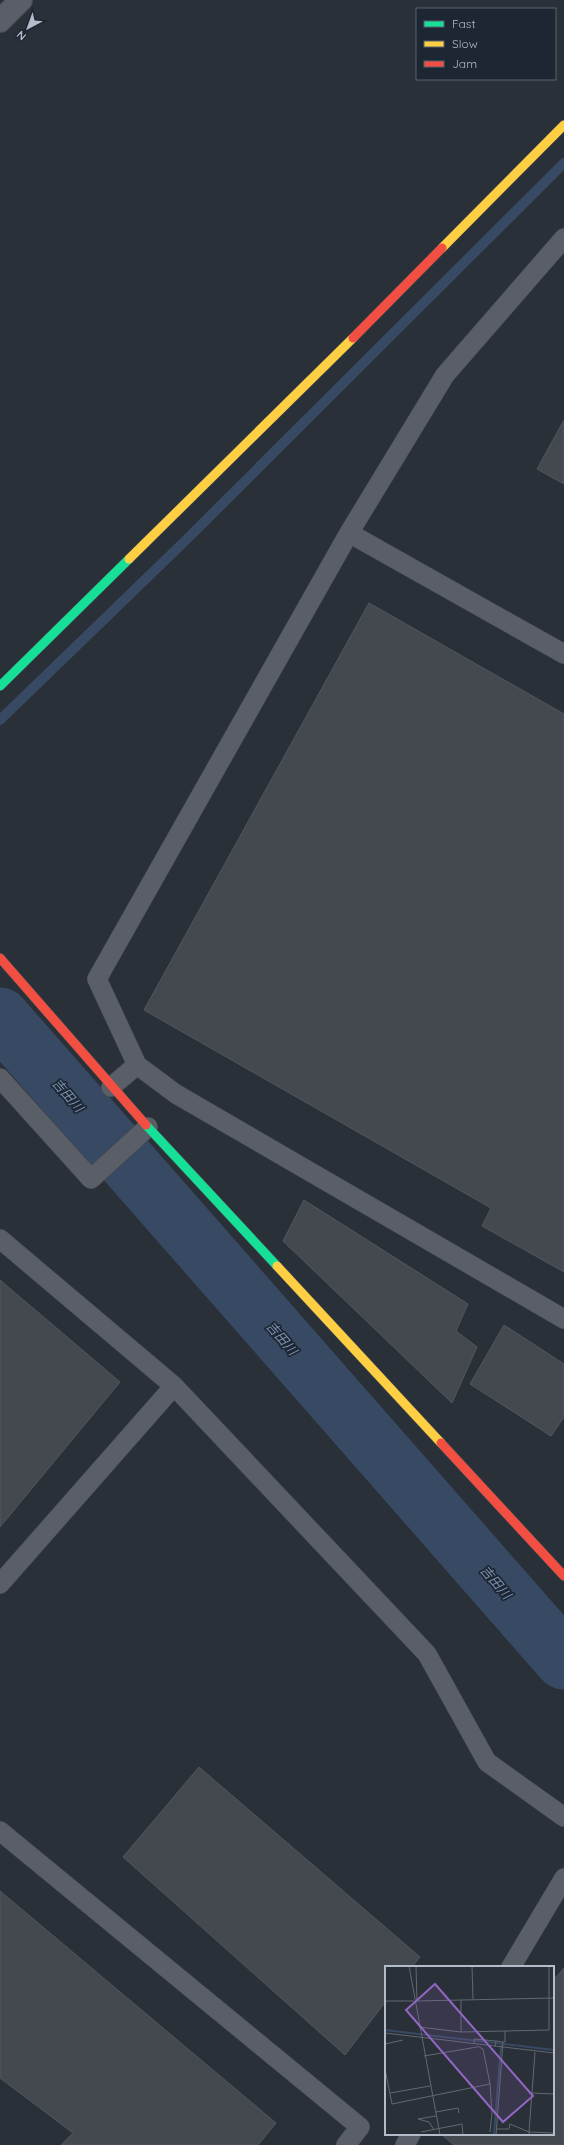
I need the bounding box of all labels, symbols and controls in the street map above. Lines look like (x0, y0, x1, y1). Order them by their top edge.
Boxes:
north arrow (8, 8, 48, 48)
legend (416, 8, 556, 80)
text: Fast (452, 16, 476, 31)
text: N (14, 28, 29, 43)
text: Slow (452, 36, 478, 51)
text: Jam (452, 56, 477, 71)
water label: 吉田川 (49, 1075, 88, 1116)
water label: 吉田川 (263, 1318, 302, 1359)
water label: 吉田川 (477, 1562, 516, 1603)
inset map (385, 1966, 554, 2135)

